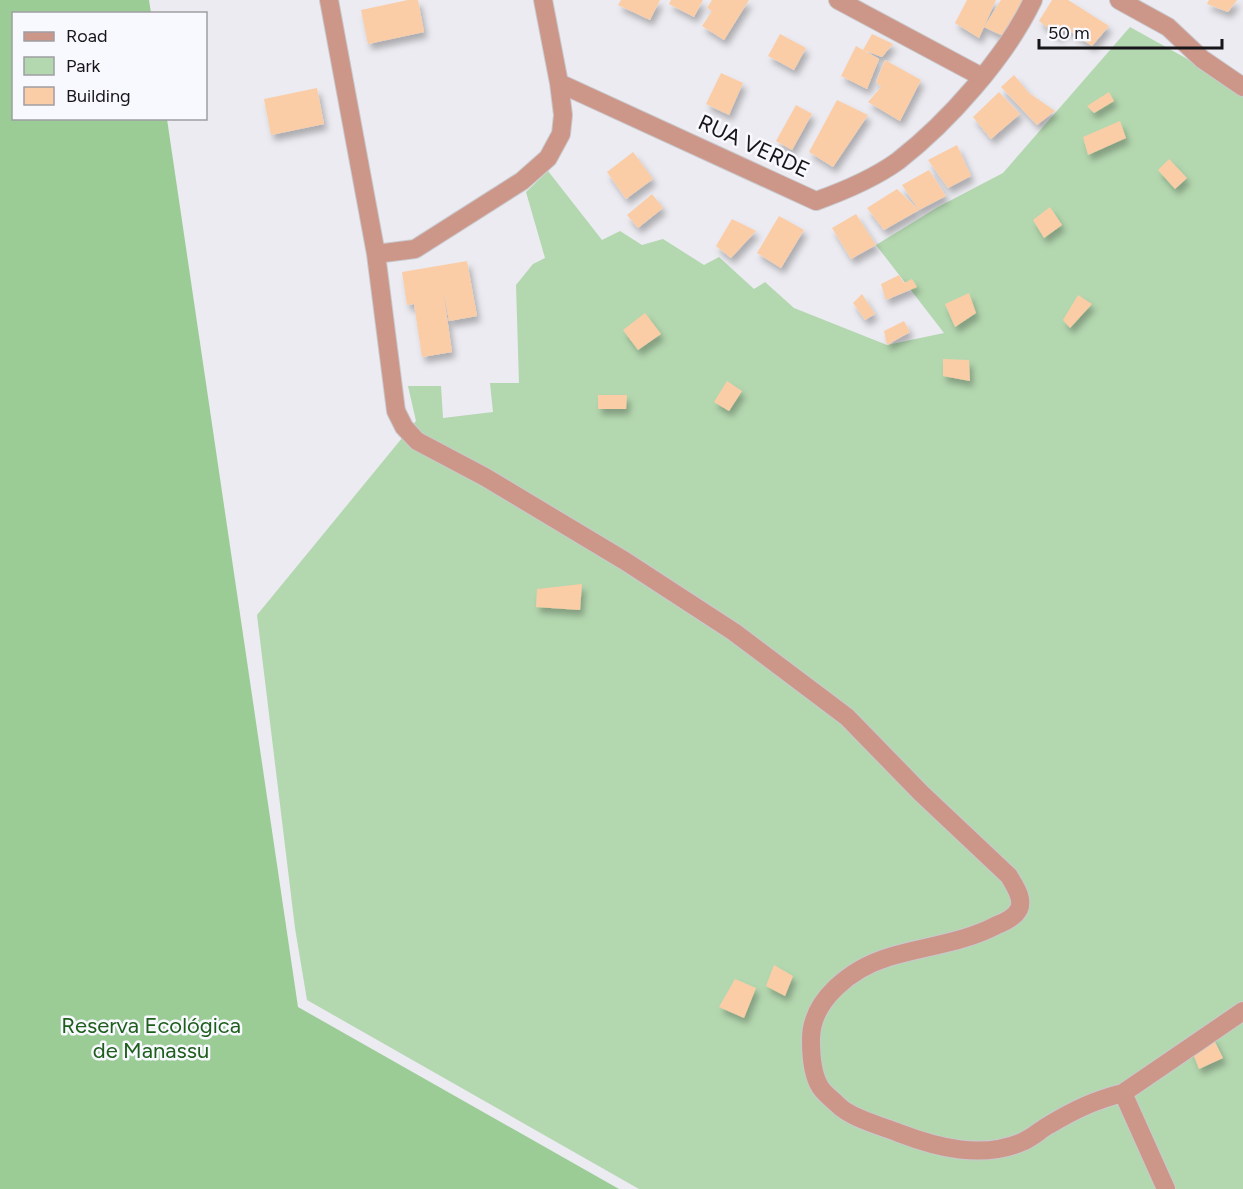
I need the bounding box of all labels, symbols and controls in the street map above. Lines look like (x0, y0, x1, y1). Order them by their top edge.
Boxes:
legend (12, 12, 207, 120)
scale bar (1039, 12, 1222, 50)
text: 50 m (1048, 22, 1090, 44)
text: Road (66, 25, 107, 47)
text: Park (66, 55, 101, 77)
text: Building (66, 85, 131, 107)
street label: RUA VERDE (694, 108, 814, 184)
park label: Reserva Ecológica de Manassu (61, 1012, 241, 1064)

